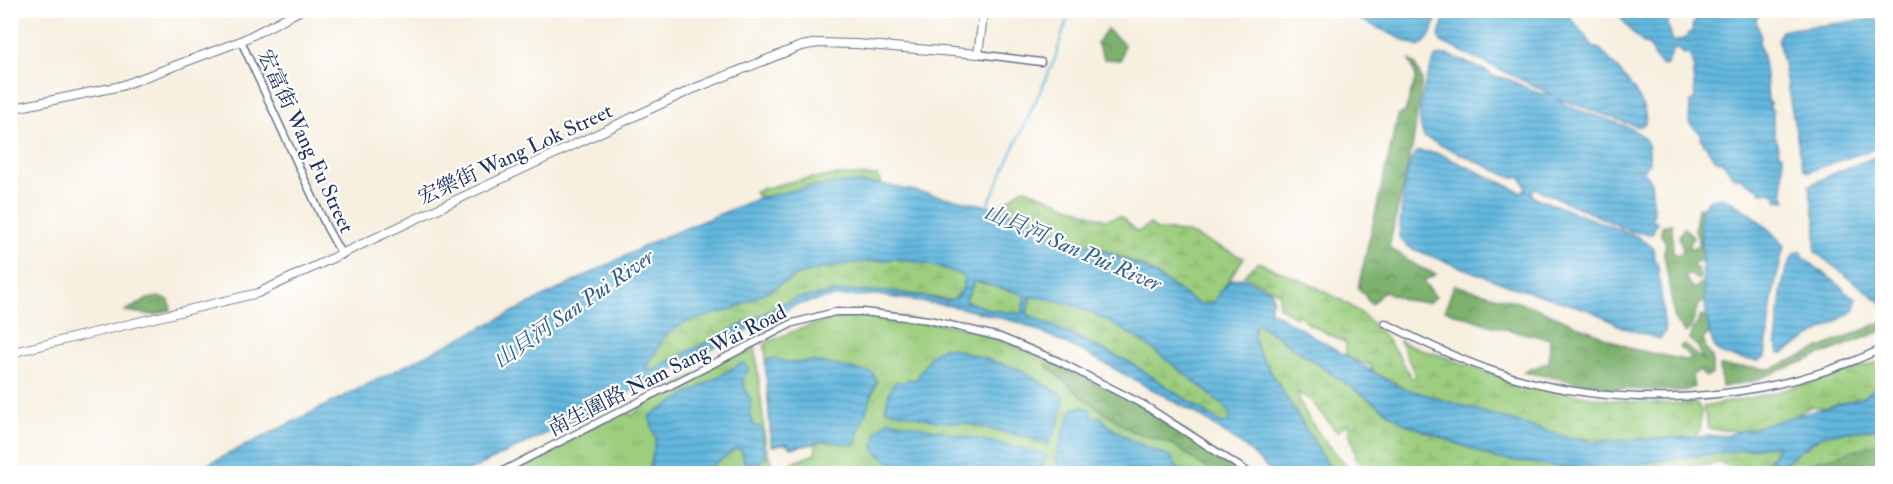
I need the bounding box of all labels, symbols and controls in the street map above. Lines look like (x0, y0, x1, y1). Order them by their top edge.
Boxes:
street label: 宏富街 Wang Fu Street (251, 45, 360, 238)
street label: 宏樂街 Wang Lok Street (414, 97, 617, 211)
water label: 山貝河 San Pui River (980, 198, 1167, 299)
water label: 山貝河 San Pui River (488, 242, 661, 375)
street label: 南生圍路 Nam Sang Wai Road (543, 298, 792, 442)

